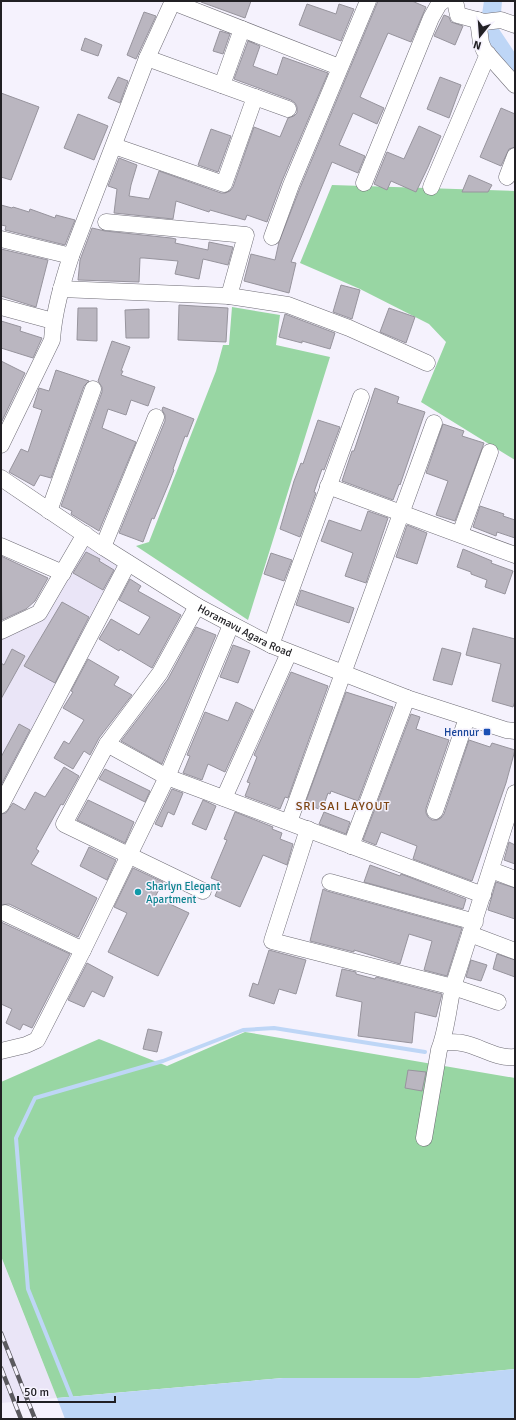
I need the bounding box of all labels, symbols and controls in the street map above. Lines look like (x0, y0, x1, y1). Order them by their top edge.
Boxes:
north arrow (460, 16, 500, 56)
text: N (472, 38, 483, 52)
street label: Horamavu Agara Road (196, 601, 294, 659)
place label: Hennur (444, 726, 479, 739)
marker: Hennur (482, 727, 492, 737)
district label: SRI SAI LAYOUT (296, 799, 390, 814)
place label: Sharlyn Elegant Apartment (146, 880, 221, 906)
marker: Sharlyn Elegant Apartment (133, 887, 143, 897)
scale bar (18, 1378, 115, 1404)
text: 50 m (24, 1385, 49, 1400)

